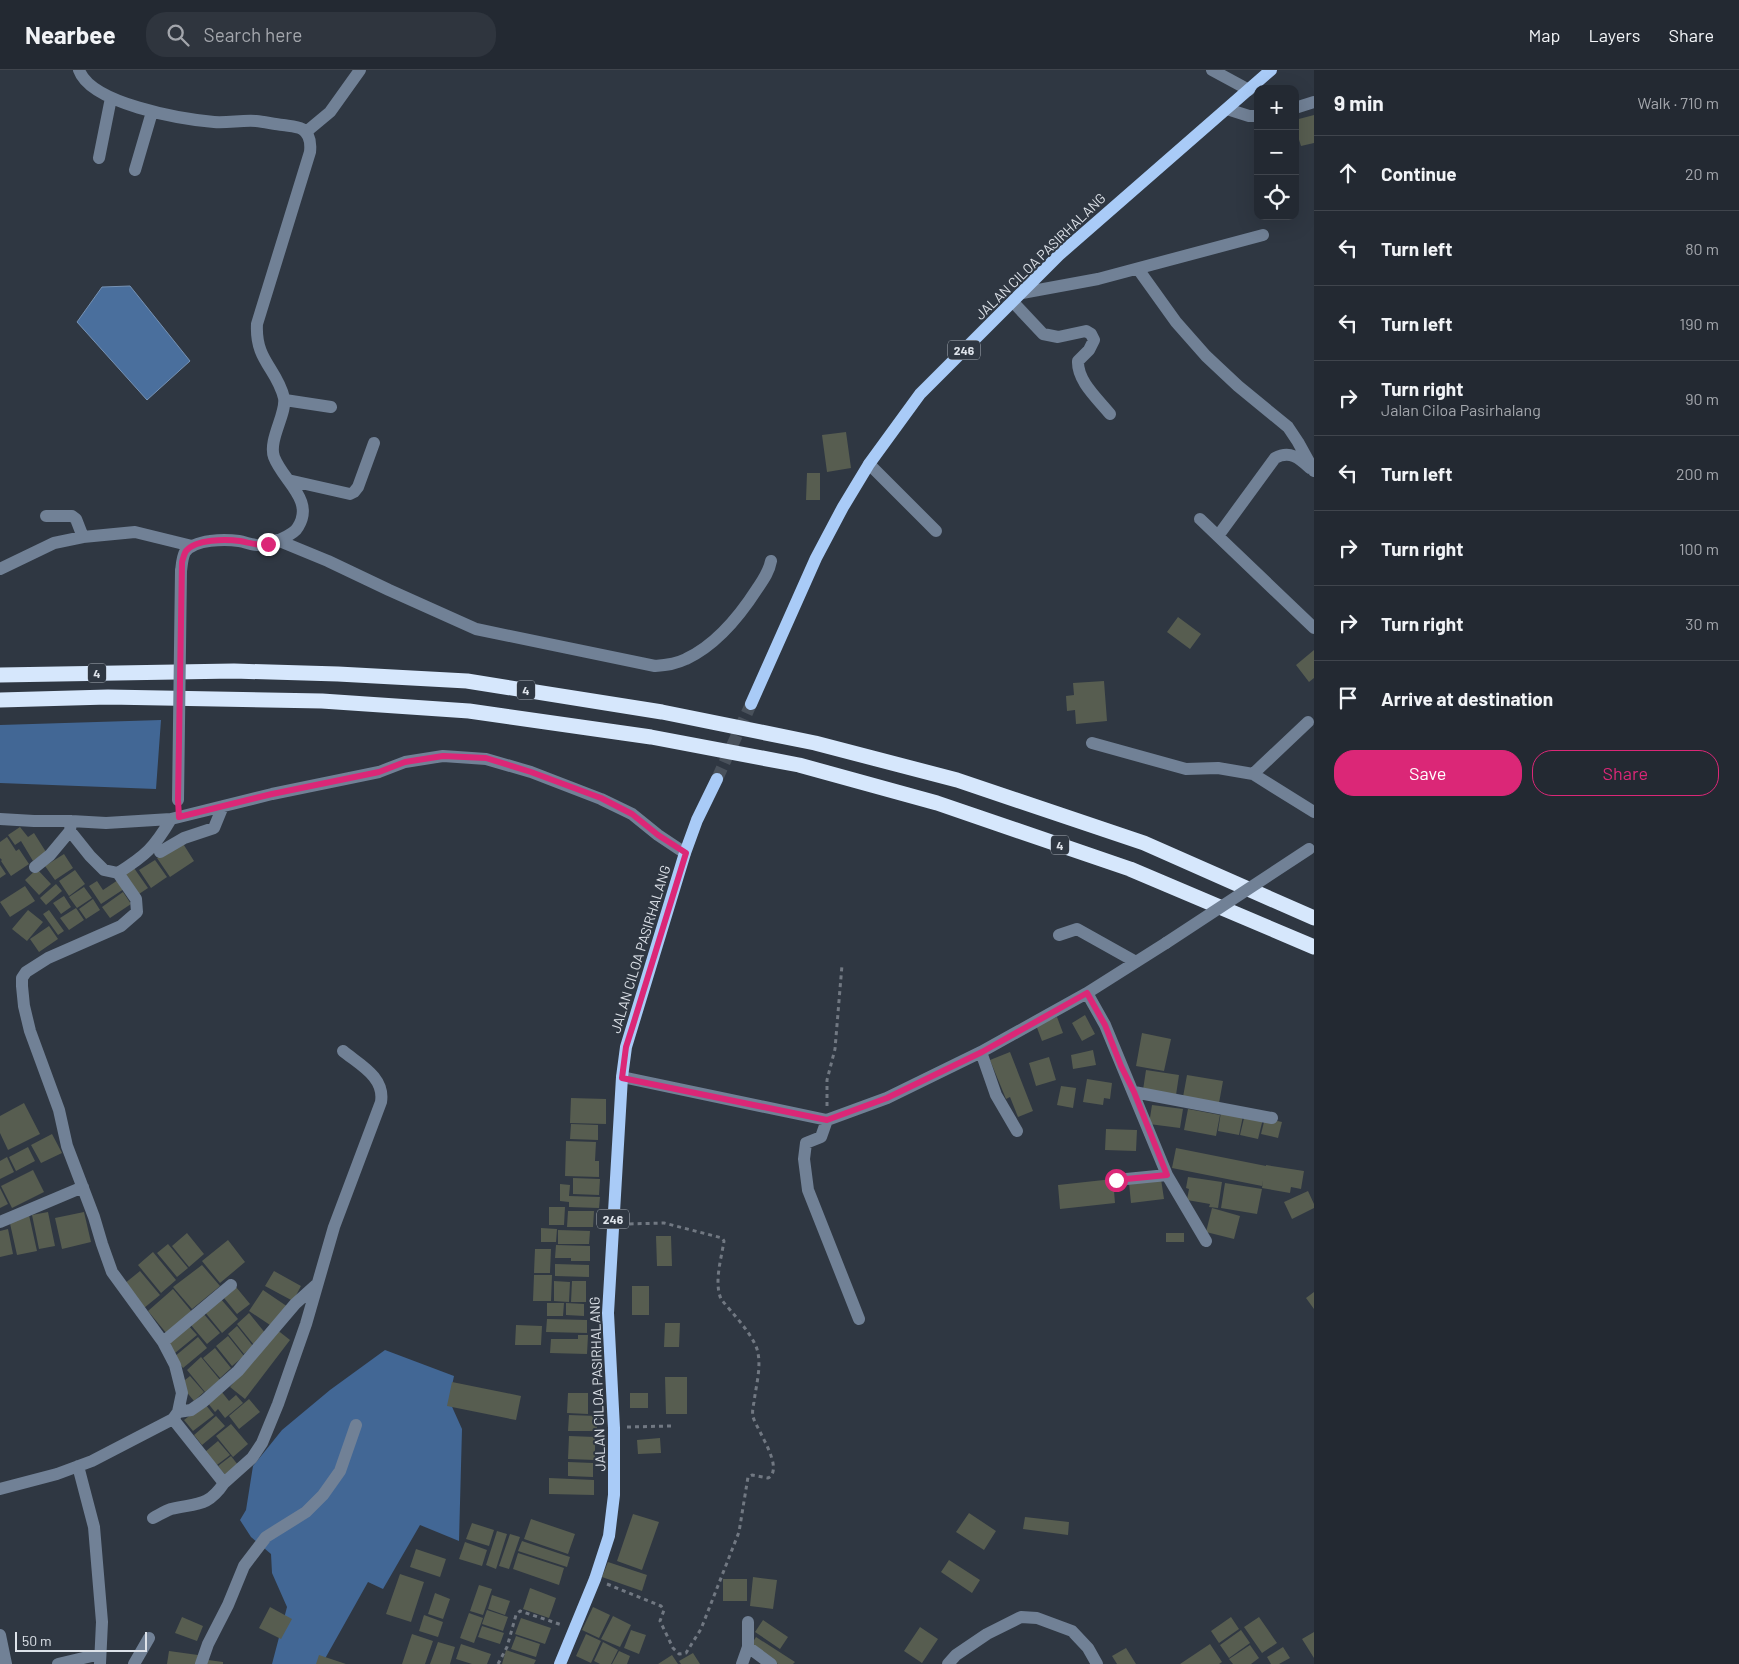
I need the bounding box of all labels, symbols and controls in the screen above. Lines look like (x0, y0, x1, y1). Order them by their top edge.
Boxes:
search box (146, 12, 496, 57)
text: Nearbee (25, 20, 116, 49)
icon: search (164, 21, 192, 49)
text: Search here (204, 23, 302, 46)
text: Map (1528, 24, 1560, 46)
text: Layers (1588, 24, 1641, 46)
text: Share (1669, 24, 1714, 46)
map controls (1254, 85, 1299, 220)
button: + (1254, 85, 1299, 130)
text: 9 min (1334, 90, 1384, 115)
text: Walk · 710 m (1637, 93, 1719, 112)
button: − (1254, 130, 1299, 175)
icon: ahead (1334, 159, 1362, 187)
text: Continue (1381, 162, 1457, 185)
text: 20 m (1685, 164, 1719, 183)
button: locate (1254, 175, 1299, 220)
street label: JALAN CILOA PASIRHALANG (971, 189, 1109, 323)
icon: left (1334, 234, 1362, 262)
text: Turn left (1381, 237, 1452, 260)
text: 80 m (1685, 239, 1719, 258)
icon: left (1334, 309, 1362, 337)
text: Turn left (1381, 312, 1452, 335)
text: 190 m (1680, 314, 1719, 333)
road number: 246 (948, 340, 980, 360)
text: Turn right (1381, 377, 1463, 400)
icon: right (1334, 384, 1362, 412)
text: 90 m (1685, 389, 1719, 408)
text: Jalan Ciloa Pasirhalang (1381, 400, 1541, 419)
icon: left (1334, 459, 1362, 487)
text: Turn left (1381, 462, 1452, 485)
text: 200 m (1676, 464, 1719, 483)
route end (257, 533, 280, 556)
icon: right (1334, 534, 1362, 562)
text: Turn right (1381, 537, 1463, 560)
text: 100 m (1679, 539, 1719, 558)
icon: right (1334, 609, 1362, 637)
text: Turn right (1381, 612, 1463, 635)
text: 30 m (1685, 614, 1719, 633)
road number: 4 (88, 664, 106, 682)
road number: 4 (517, 680, 535, 700)
icon: arrive (1334, 684, 1362, 712)
text: Arrive at destination (1381, 687, 1553, 710)
button: Save (1334, 750, 1522, 796)
button: Share (1532, 750, 1719, 796)
road number: 4 (1051, 836, 1069, 854)
street label: JALAN CILOA PASIRHALANG (606, 863, 674, 1035)
route start (1105, 1169, 1128, 1192)
road number: 246 (597, 1210, 629, 1228)
street label: JALAN CILOA PASIRHALANG (585, 1296, 609, 1472)
scale bar (15, 1629, 148, 1652)
text: 50 m (22, 1632, 51, 1649)

